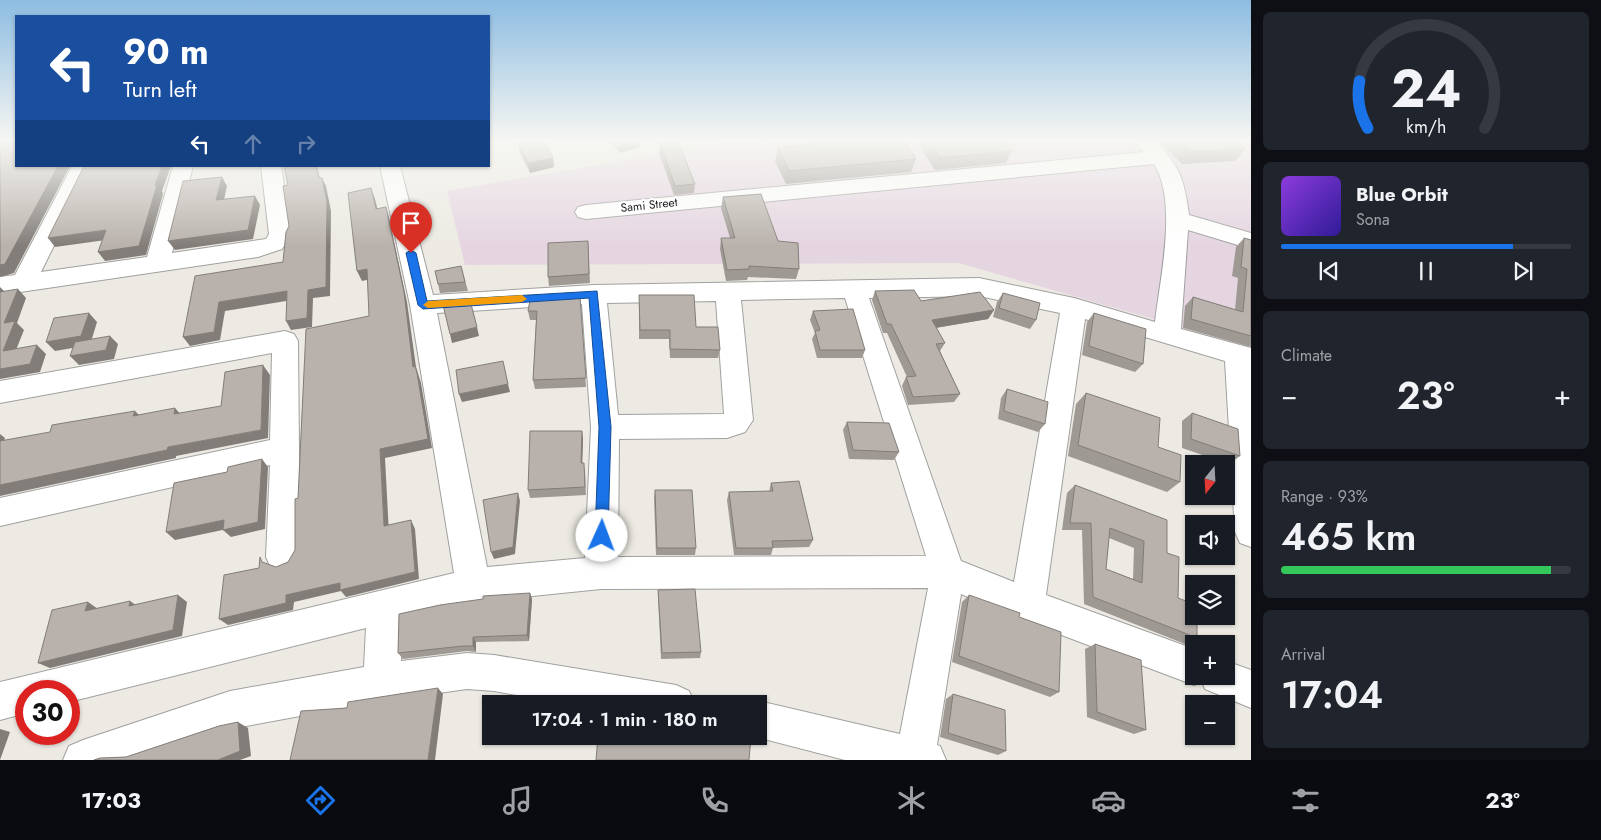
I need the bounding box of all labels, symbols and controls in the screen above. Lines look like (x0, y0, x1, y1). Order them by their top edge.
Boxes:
text: 90 m (123, 27, 209, 77)
icon: left (40, 35, 105, 100)
text: 24 (1391, 51, 1461, 127)
text: Turn left (123, 73, 197, 105)
text: km/h (1406, 114, 1446, 140)
icon: left (186, 130, 214, 158)
icon: ahead (239, 130, 267, 158)
icon: right (292, 130, 320, 158)
text: Blue Orbit (1356, 181, 1448, 208)
street label: Sami Street (620, 193, 678, 217)
pin (390, 202, 432, 253)
text: Sona (1356, 208, 1390, 231)
icon: arrive (397, 209, 425, 237)
icon: previous (1315, 257, 1343, 285)
icon: pause (1412, 257, 1440, 285)
icon: next (1509, 257, 1537, 285)
text: Climate (1281, 344, 1332, 367)
text: 23° (1397, 368, 1454, 423)
text: − (1281, 375, 1298, 416)
text: + (1554, 375, 1571, 416)
north arrow (1185, 455, 1235, 505)
map controls (1185, 455, 1235, 745)
text: Range · 93% (1281, 485, 1368, 508)
position arrow (575, 509, 627, 561)
text: 465 km (1281, 509, 1416, 564)
button: sound (1185, 515, 1235, 565)
button: layers (1185, 575, 1235, 625)
button: + (1185, 635, 1235, 685)
text: Arrival (1281, 643, 1325, 666)
text: 17:04 (1281, 667, 1383, 722)
speed limit sign: 30 (15, 680, 80, 745)
button: − (1185, 695, 1235, 745)
text: 17:04 · 1 min · 180 m (531, 706, 718, 733)
icon: directions (303, 783, 338, 818)
icon: music (500, 783, 535, 818)
icon: phone (697, 783, 732, 818)
icon: climate (894, 783, 929, 818)
icon: car (1091, 783, 1126, 818)
icon: filters (1288, 783, 1323, 818)
text: 17:03 (81, 784, 141, 816)
text: 23° (1485, 784, 1520, 816)

